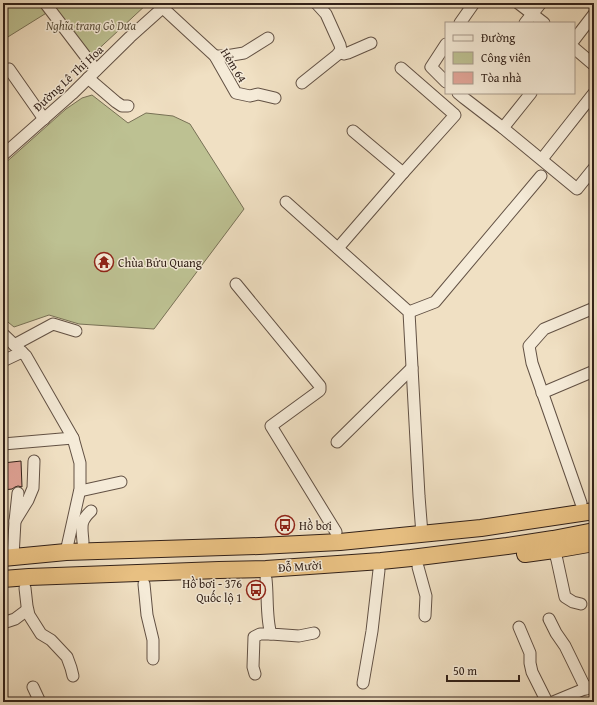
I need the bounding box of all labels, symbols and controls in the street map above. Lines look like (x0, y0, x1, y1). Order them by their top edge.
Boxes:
park label: Nghĩa trang Gò Dưa (46, 17, 137, 34)
legend (445, 22, 575, 94)
text: Đường (481, 29, 515, 46)
street label: Đường Lê Thị Hoa (29, 41, 107, 115)
street label: Hẻm 64 (217, 45, 251, 86)
text: Công viên (481, 49, 531, 66)
text: Tòa nhà (481, 69, 522, 86)
temple icon: Chùa Bửu Quang (93, 251, 115, 273)
place label: Chùa Bửu Quang (118, 254, 202, 271)
bus stop icon: Hồ bơi (274, 514, 296, 536)
place label: Hồ bơi (299, 517, 333, 534)
street label: Đỗ Mười (278, 556, 323, 576)
place label: Hồ bơi - 376 Quốc lộ 1 (182, 575, 242, 606)
bus stop icon: Hồ bơi - 376 Quốc lộ 1 (245, 579, 267, 601)
scale bar (447, 657, 519, 683)
text: 50 m (453, 662, 477, 679)

